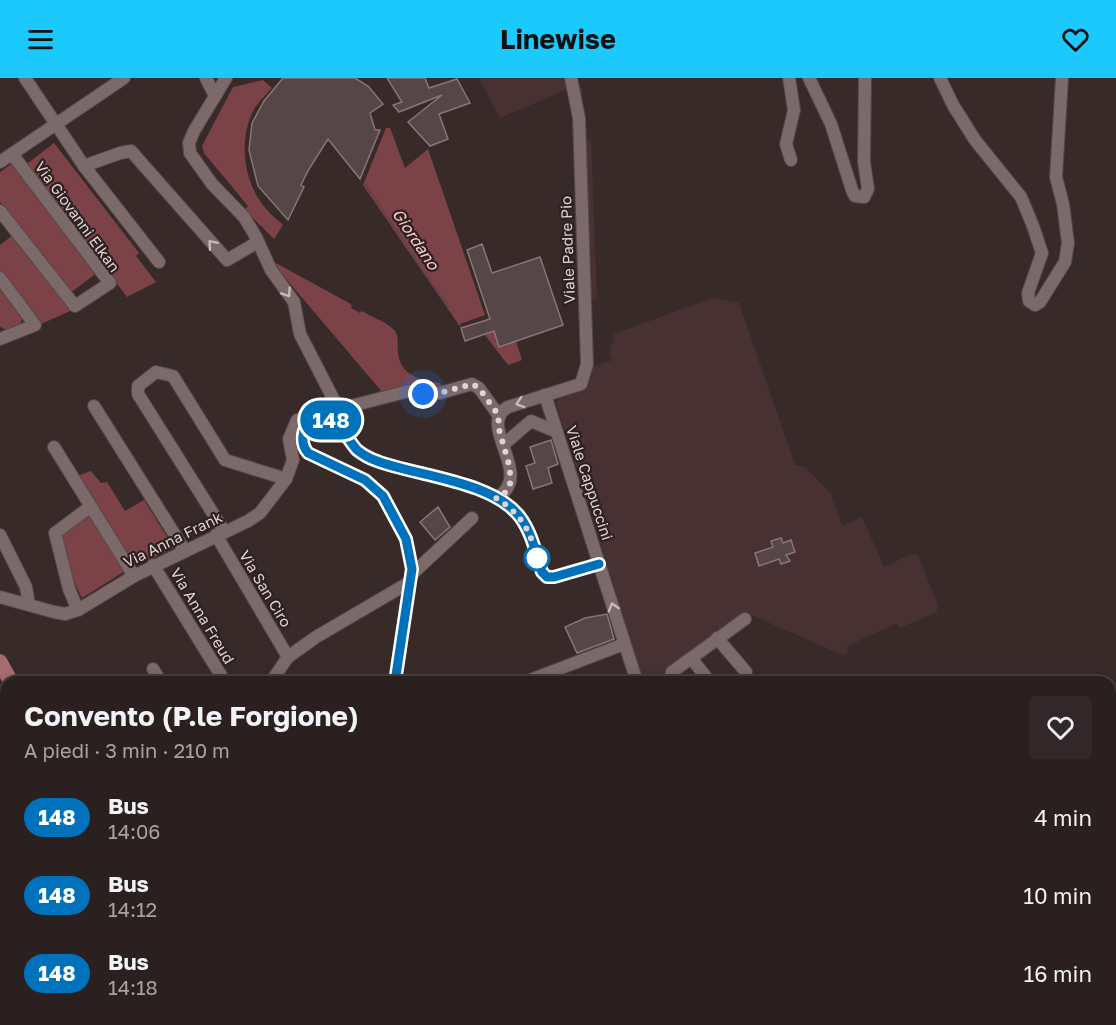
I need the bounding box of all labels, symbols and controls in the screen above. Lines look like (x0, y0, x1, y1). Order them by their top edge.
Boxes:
icon: menu (24, 23, 57, 56)
text: Linewise (500, 23, 616, 55)
icon: heart (1059, 23, 1092, 56)
street label: Via Giovanni Elkan (32, 158, 124, 275)
street label: Viale Padre Pio (556, 196, 578, 304)
water label: Giordano (388, 205, 445, 275)
one-way arrow (208, 240, 219, 250)
one-way arrow (280, 286, 291, 297)
your location (408, 379, 438, 409)
one-way arrow (515, 396, 526, 408)
line badge: 148 (296, 400, 366, 440)
text: 148 (312, 407, 350, 433)
street label: Viale Cappuccini (563, 423, 617, 542)
street label: Via Anna Frank (120, 507, 225, 571)
unlabelled marker (524, 545, 550, 571)
street label: Via San Ciro (236, 547, 296, 630)
street label: Via Anna Freud (167, 564, 239, 667)
one-way arrow (608, 602, 620, 613)
button: heart (1029, 696, 1092, 759)
text: Convento (P.le Forgione) (24, 699, 359, 732)
text: A piedi · 3 min · 210 m (24, 738, 230, 762)
text: Bus (108, 792, 149, 819)
text: 148 (38, 804, 76, 830)
text: 4 min (1034, 804, 1092, 831)
text: 14:06 (108, 819, 160, 843)
text: Bus (108, 870, 149, 897)
text: 148 (38, 882, 76, 908)
text: 10 min (1023, 882, 1092, 909)
text: 14:12 (108, 897, 157, 921)
text: Bus (108, 948, 149, 975)
text: 148 (38, 960, 76, 986)
text: 16 min (1024, 960, 1092, 987)
text: 14:18 (108, 975, 158, 999)

